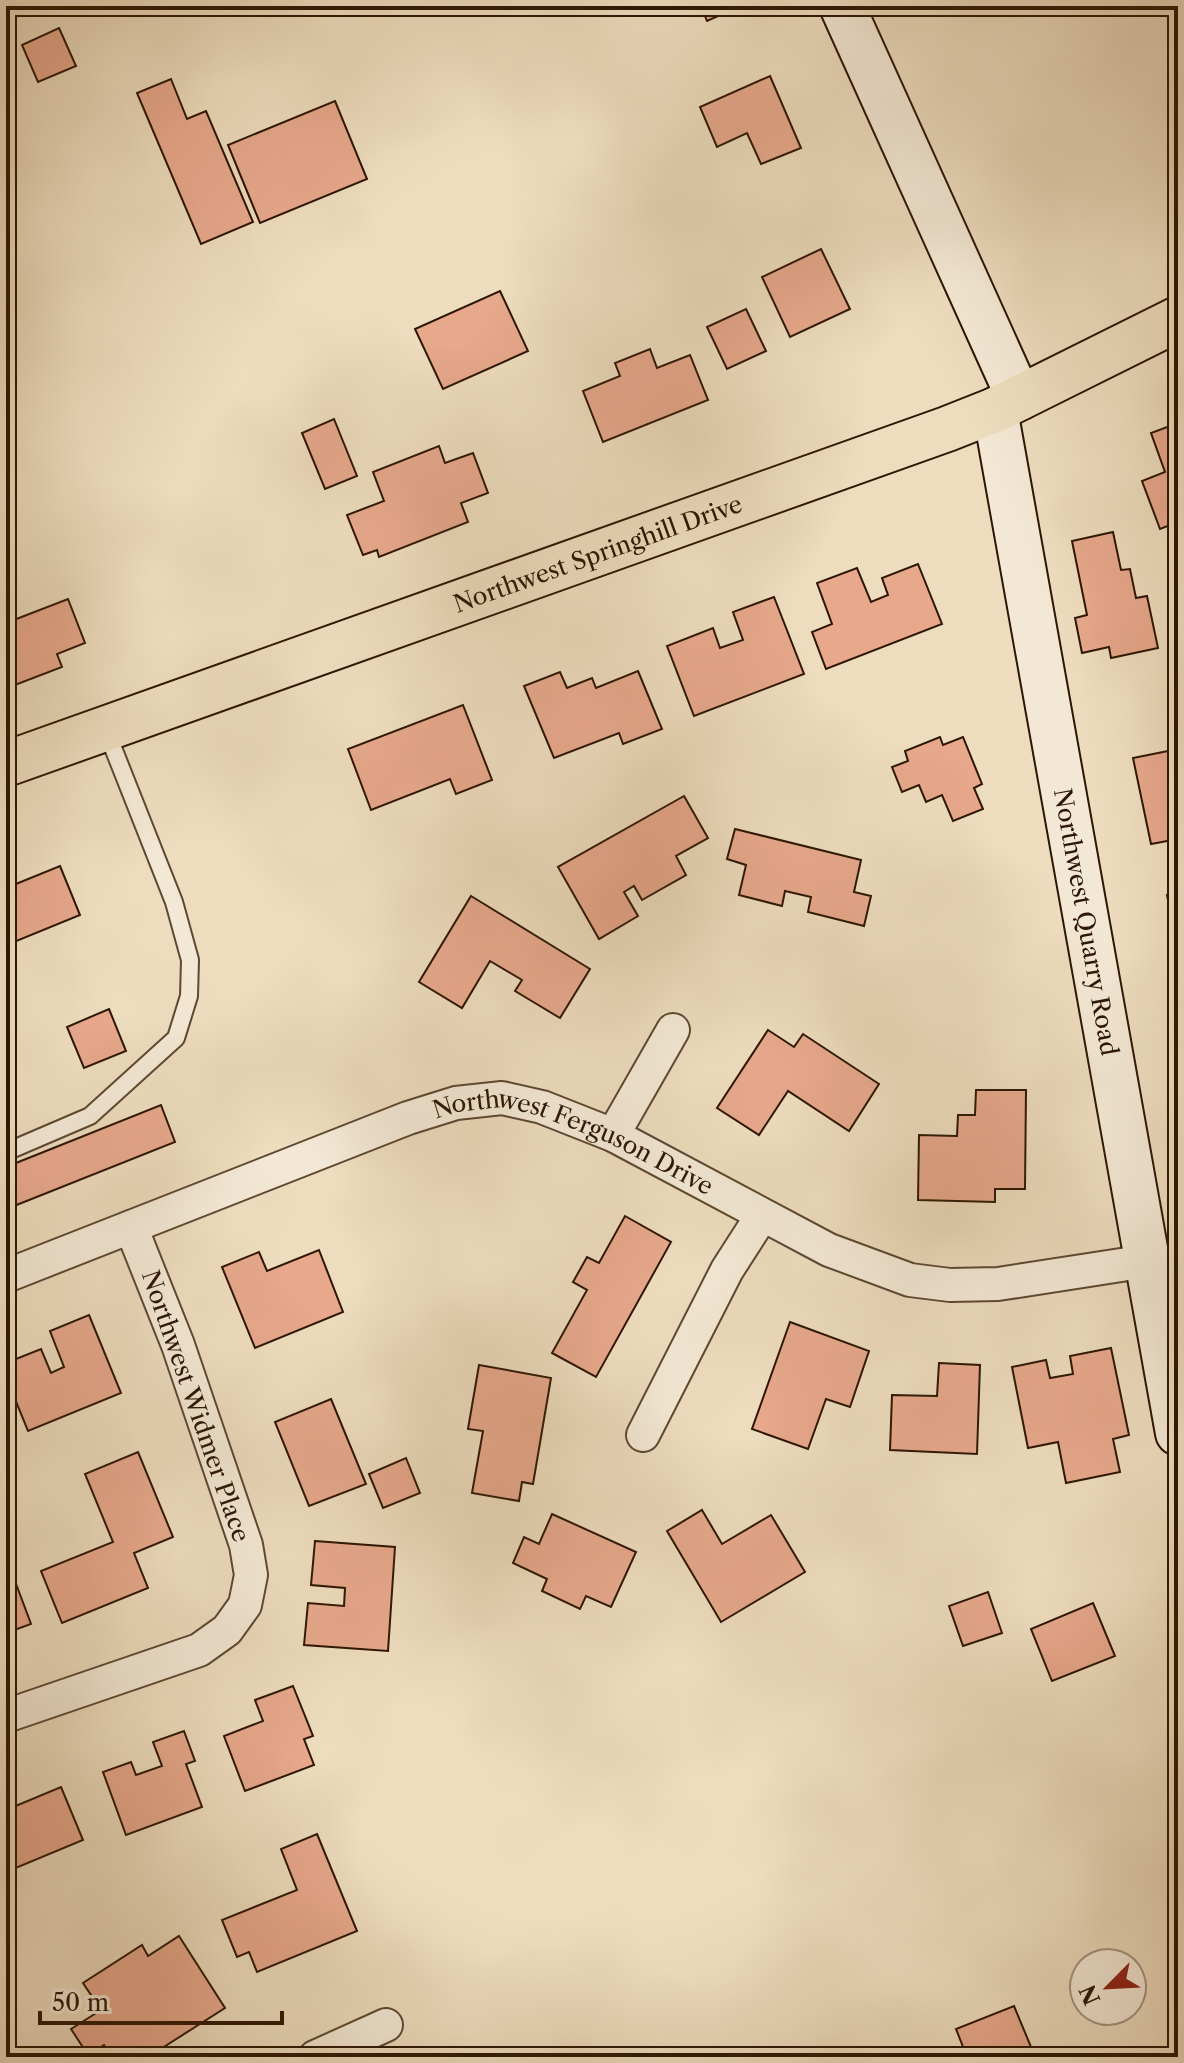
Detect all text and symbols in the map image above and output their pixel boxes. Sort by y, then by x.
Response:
street label: Northwest Springhill Drive [449,489,746,618]
street label: Northwest Quarry Road [1048,786,1125,1058]
street label: Northwest Ferguson Drive [429,1083,719,1200]
street label: Northwest Widmer Place [136,1266,256,1546]
north arrow [1068,1947,1148,2027]
scale bar [40,1975,282,2025]
text: N [1074,1981,1106,2009]
text: 50 m [52,1988,109,2017]

